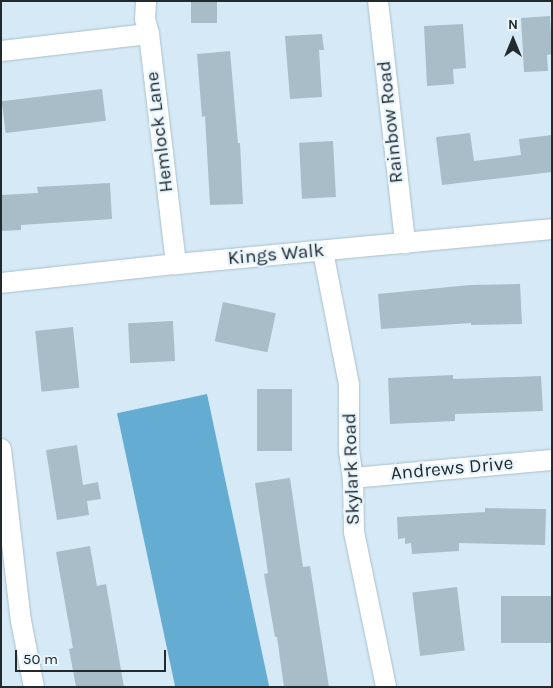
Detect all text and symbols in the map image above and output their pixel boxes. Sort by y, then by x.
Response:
north arrow [488,15,538,65]
text: N [508,16,518,33]
street label: Rainbow Road [373,60,409,184]
street label: Hemlock Lane [141,70,179,194]
street label: Kings Walk [227,239,325,271]
street label: Skylark Road [339,412,365,526]
street label: Andrews Drive [390,452,514,486]
scale bar [18,640,169,672]
text: 50 m [23,650,58,668]

